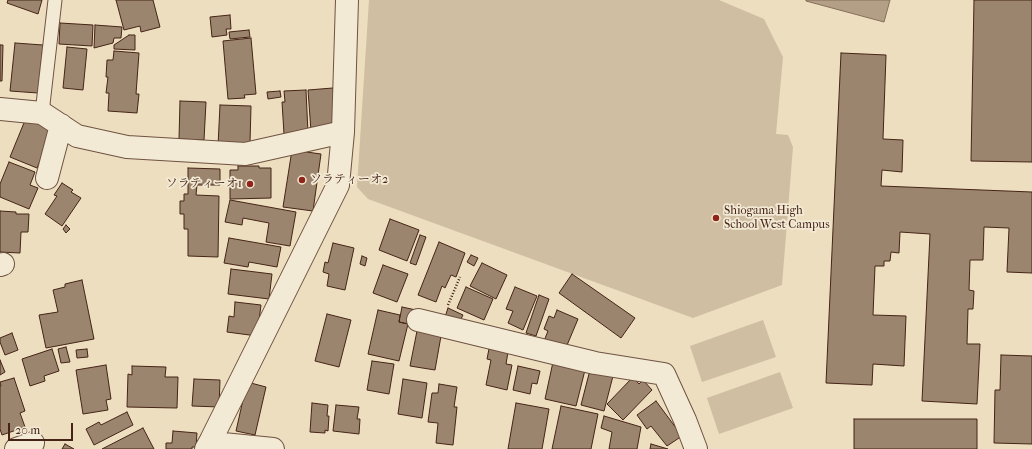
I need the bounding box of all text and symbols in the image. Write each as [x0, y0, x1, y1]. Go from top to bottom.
place label: ソラティーオ2 [310, 173, 388, 187]
marker: ソラティーオ2 [297, 175, 307, 185]
place label: ソラティーオ1 [166, 177, 242, 191]
marker: ソラティーオ1 [245, 179, 255, 189]
place label: Shiogama High School West Campus [724, 204, 830, 232]
marker: Shiogama High School West Campus [711, 213, 721, 223]
scale bar [10, 415, 75, 441]
text: 20 m [15, 423, 40, 437]

